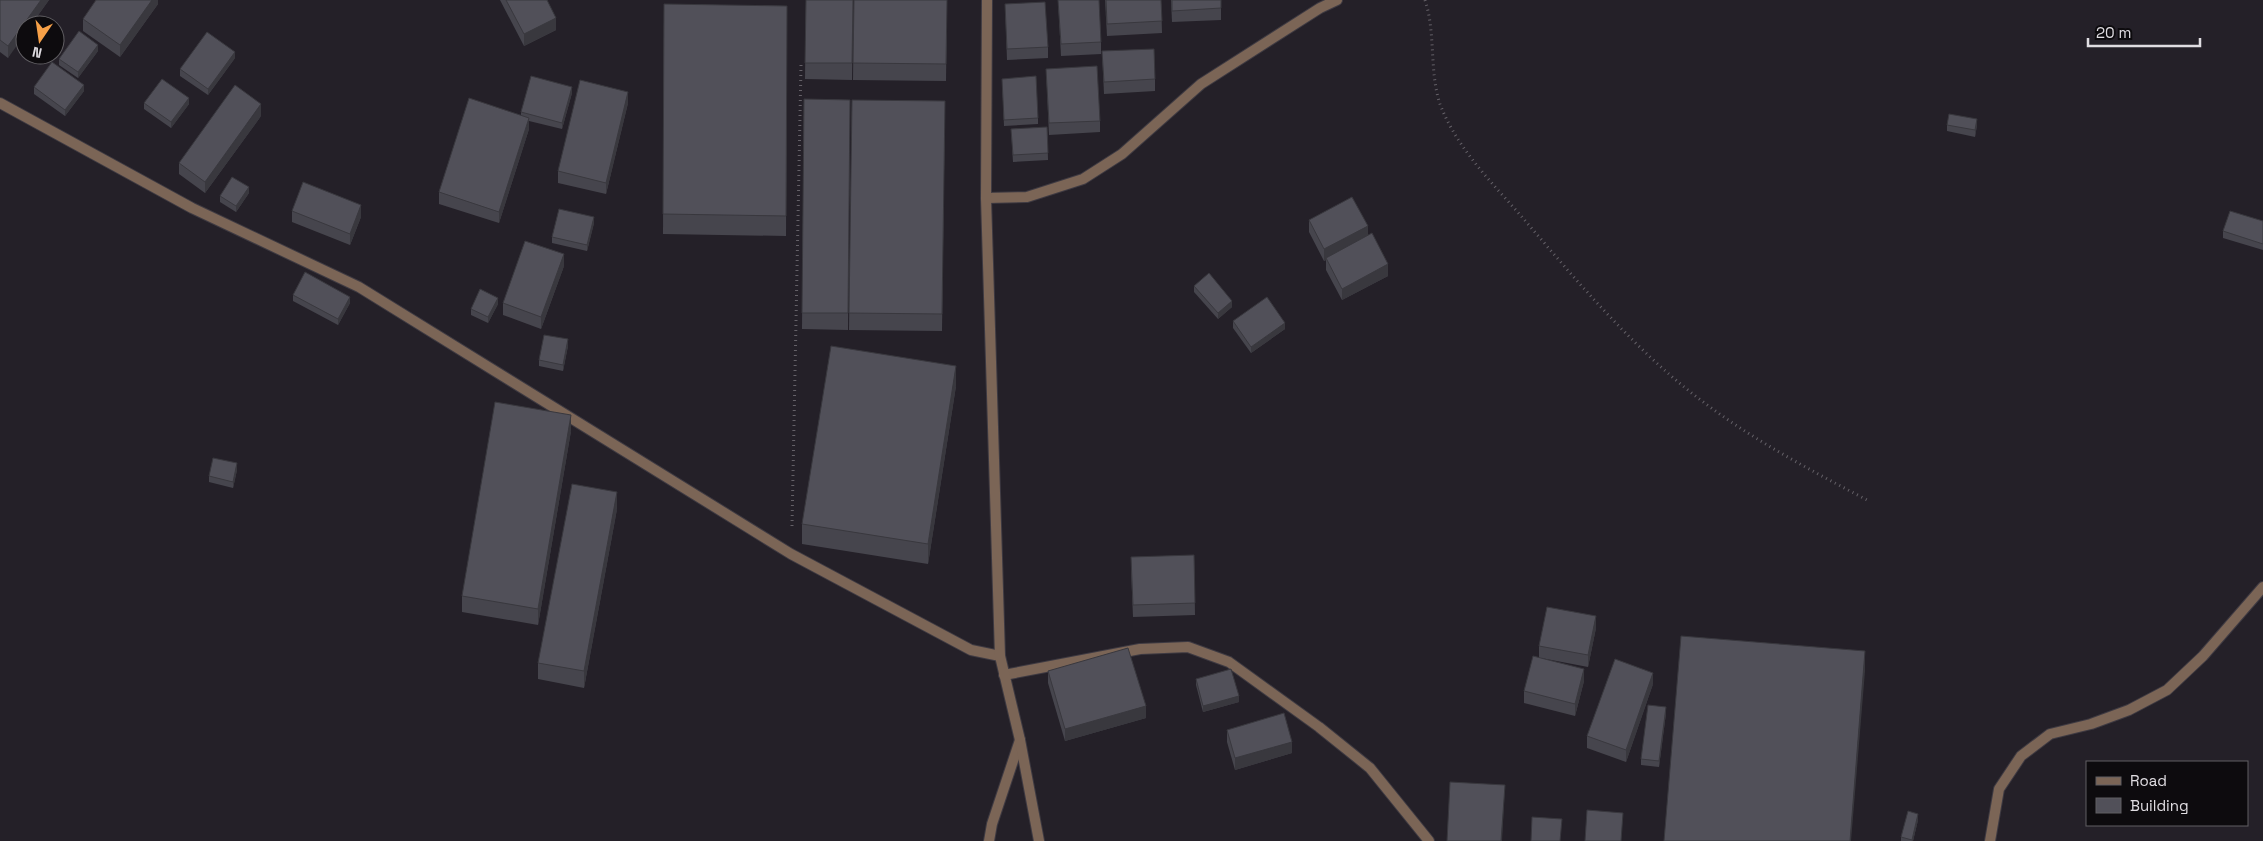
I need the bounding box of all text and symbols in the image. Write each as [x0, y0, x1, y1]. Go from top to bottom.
north arrow [15, 15, 65, 65]
scale bar [2088, 15, 2200, 47]
text: 20 m [2096, 23, 2131, 42]
text: N [30, 43, 44, 62]
legend [2086, 761, 2248, 826]
text: Road [2130, 771, 2167, 790]
text: Building [2130, 796, 2189, 815]

